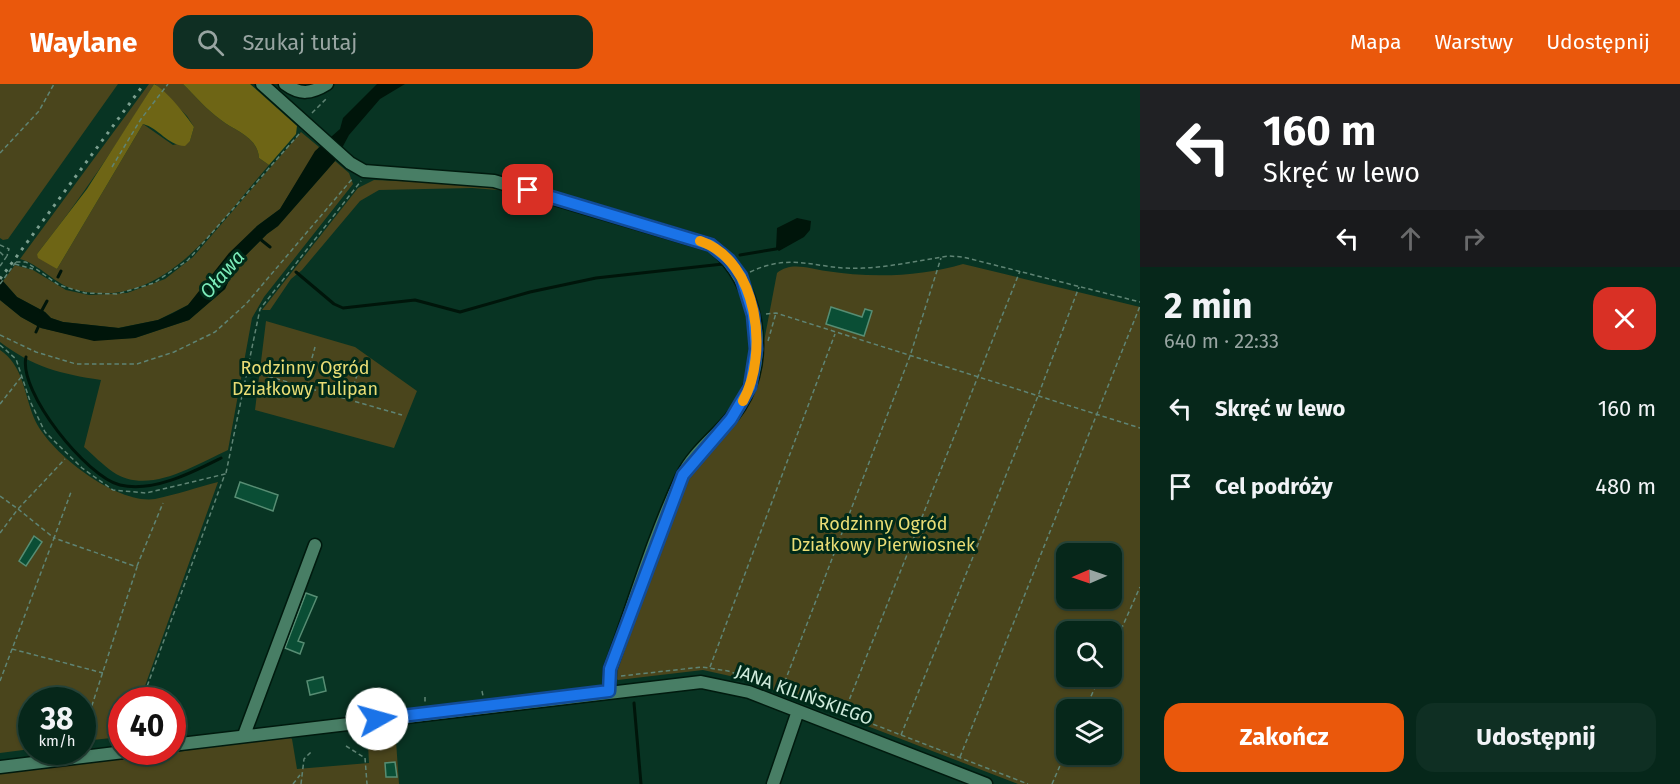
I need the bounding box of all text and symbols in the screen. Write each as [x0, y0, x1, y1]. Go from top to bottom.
search box [173, 15, 593, 69]
text: Waylane [30, 26, 137, 59]
icon: search [194, 26, 227, 59]
text: Szukaj tutaj [242, 29, 358, 56]
text: Mapa [1350, 29, 1401, 55]
text: Warstwy [1434, 29, 1513, 55]
text: Udostępnij [1546, 29, 1650, 55]
text: 160 m [1263, 106, 1376, 156]
icon: left [1164, 108, 1242, 186]
text: Skręć w lewo [1263, 157, 1420, 189]
pin [502, 164, 553, 215]
icon: arrive [511, 173, 544, 206]
icon: left [1331, 222, 1364, 255]
icon: ahead [1394, 222, 1427, 255]
icon: right [1457, 222, 1490, 255]
water label: Oława [194, 245, 250, 303]
text: 2 min [1164, 284, 1253, 328]
button: close [1593, 287, 1656, 350]
text: 640 m · 22:33 [1164, 329, 1279, 353]
park label: Rodzinny Ogród Działkowy Tulipan [232, 357, 378, 400]
icon: left [1164, 392, 1197, 425]
text: Skręć w lewo [1215, 395, 1345, 422]
text: 160 m [1598, 395, 1656, 422]
icon: arrive [1164, 470, 1197, 503]
text: Cel podróży [1215, 473, 1333, 500]
text: 480 m [1595, 473, 1656, 500]
park label: Rodzinny Ogród Działkowy Pierwiosnek [791, 513, 976, 556]
north arrow [1056, 543, 1122, 609]
map controls [1056, 543, 1122, 765]
button: search [1056, 621, 1122, 687]
street label: JANA KILIŃSKIEGO [732, 659, 876, 730]
speed limit sign: 40 [108, 687, 186, 765]
position arrow [345, 687, 409, 751]
button: layers [1056, 699, 1122, 765]
text: 38 [40, 701, 74, 737]
button: Zakończ [1164, 703, 1404, 772]
button: Udostępnij [1416, 703, 1656, 772]
text: km/h [38, 732, 76, 750]

